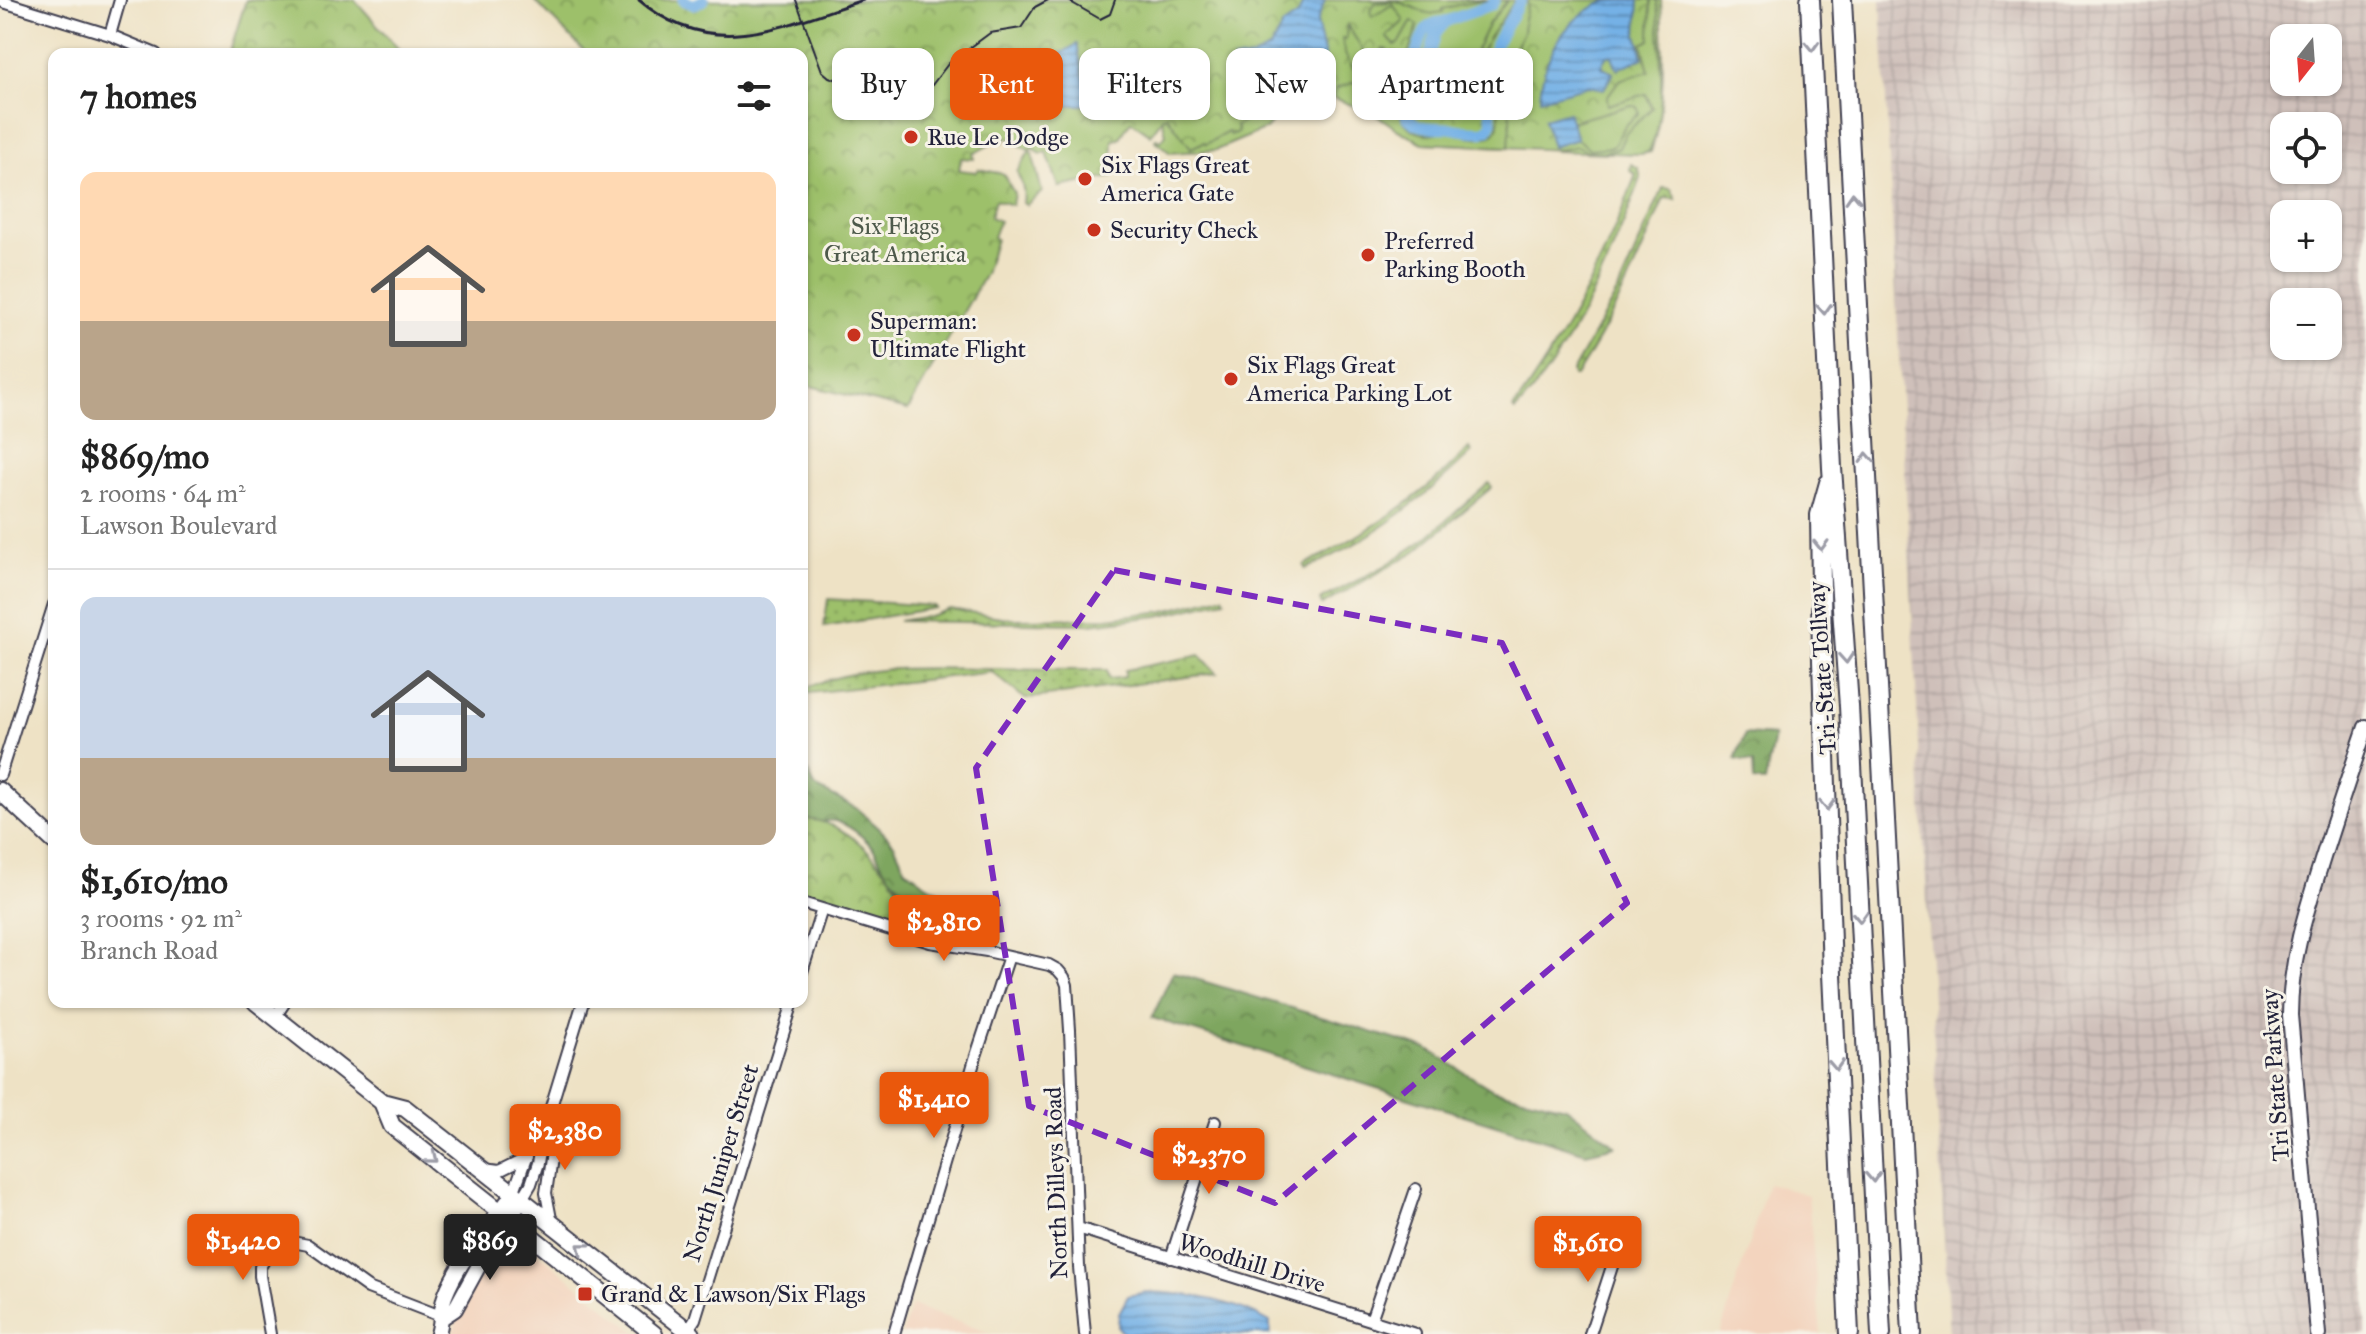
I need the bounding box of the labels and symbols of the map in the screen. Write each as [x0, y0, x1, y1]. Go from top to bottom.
north arrow [2270, 24, 2342, 96]
one-way arrow [1803, 40, 1820, 53]
place label: Rue Le Dodge [927, 122, 1069, 152]
marker: Rue Le Dodge [902, 128, 920, 146]
place label: Six Flags Great America Gate [1100, 150, 1250, 208]
marker: Six Flags Great America Gate [1076, 170, 1094, 188]
one-way arrow [1845, 191, 1862, 204]
park label: Six Flags Great America [824, 211, 967, 269]
place label: Security Check [1110, 215, 1259, 245]
marker: Security Check [1085, 221, 1103, 239]
place label: Preferred Parking Booth [1384, 226, 1526, 284]
marker: Preferred Parking Booth [1359, 246, 1377, 264]
one-way arrow [1815, 303, 1832, 316]
place label: Superman: Ultimate Flight [870, 306, 1027, 364]
marker: Superman: Ultimate Flight [845, 326, 863, 344]
place label: Six Flags Great America Parking Lot [1246, 350, 1453, 408]
marker: Six Flags Great America Parking Lot [1222, 370, 1240, 388]
one-way arrow [1858, 451, 1875, 464]
one-way arrow [1812, 539, 1829, 552]
street label: Tri-State Tollway [1801, 580, 1843, 756]
one-way arrow [1837, 652, 1854, 665]
one-way arrow [1818, 799, 1835, 812]
pin: $2,810 [879, 895, 1009, 963]
one-way arrow [1851, 911, 1868, 924]
street label: Tri State Parkway [2254, 987, 2296, 1162]
one-way arrow [1827, 1059, 1844, 1072]
street label: North Juniper Street [677, 1060, 766, 1266]
pin: $1,410 [869, 1072, 999, 1140]
street label: North Dilleys Road [1038, 1086, 1074, 1280]
pin: $2,380 [500, 1104, 630, 1172]
pin: $2,370 [1144, 1128, 1274, 1196]
one-way arrow [423, 1149, 438, 1163]
one-way arrow [1864, 1171, 1881, 1184]
pin: $1,420 [178, 1214, 308, 1282]
pin: $869 [443, 1214, 537, 1282]
pin: $1,610 [1523, 1216, 1653, 1284]
street label: Woodhill Drive [1175, 1226, 1329, 1300]
one-way arrow [576, 1244, 591, 1258]
place label: Grand & Lawson/Six Flags [601, 1279, 866, 1309]
marker: Grand & Lawson/Six Flags [576, 1285, 594, 1303]

